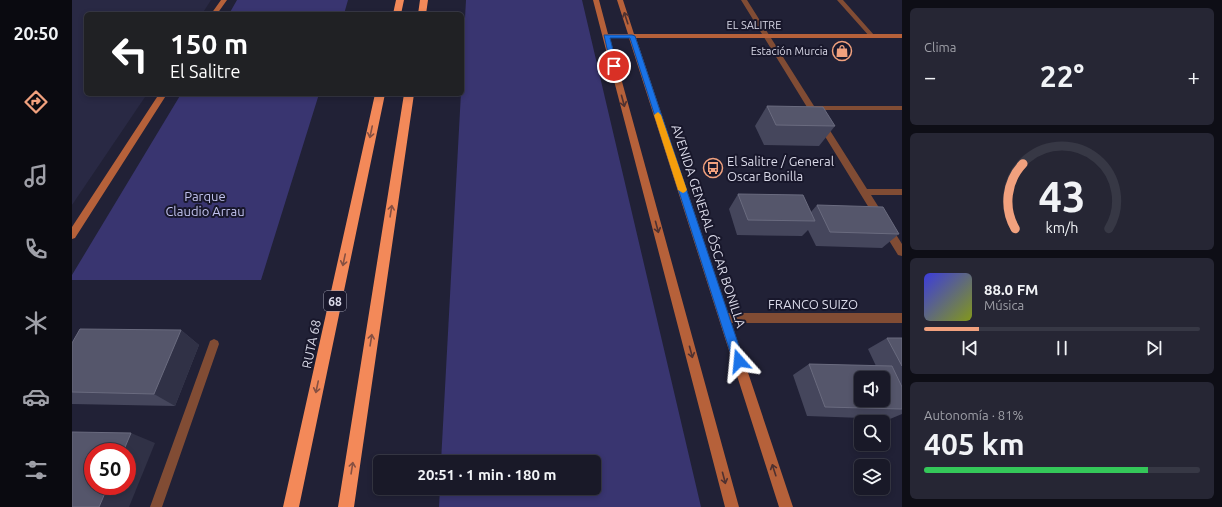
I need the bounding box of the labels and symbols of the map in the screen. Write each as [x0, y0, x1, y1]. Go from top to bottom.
one-way arrow [622, 12, 629, 25]
street label: EL SALITRE [727, 19, 781, 31]
shop icon: Estación Murcia [831, 40, 853, 62]
place label: Estación Murcia [751, 45, 828, 57]
pin [597, 49, 631, 83]
one-way arrow [620, 94, 628, 107]
street label: AVENIDA GENERAL ÓSCAR BONILLA [669, 122, 749, 330]
one-way arrow [367, 126, 375, 139]
place label: El Salitre / General Oscar Bonilla [727, 154, 835, 183]
bus stop icon: El Salitre / General Oscar Bonilla [702, 157, 724, 179]
park label: Parque Claudio Arrau [165, 189, 245, 218]
one-way arrow [387, 205, 395, 218]
one-way arrow [654, 220, 661, 233]
one-way arrow [340, 253, 348, 266]
road number: 68 [324, 291, 346, 311]
street label: FRANCO SUIZO [768, 297, 858, 311]
street label: RUTA 68 [299, 318, 323, 370]
one-way arrow [367, 334, 375, 347]
position arrow [718, 340, 760, 382]
one-way arrow [687, 346, 695, 359]
one-way arrow [313, 380, 321, 393]
speed limit sign: 50 [84, 443, 136, 495]
one-way arrow [348, 462, 356, 475]
one-way arrow [770, 464, 777, 477]
one-way arrow [721, 471, 729, 484]

